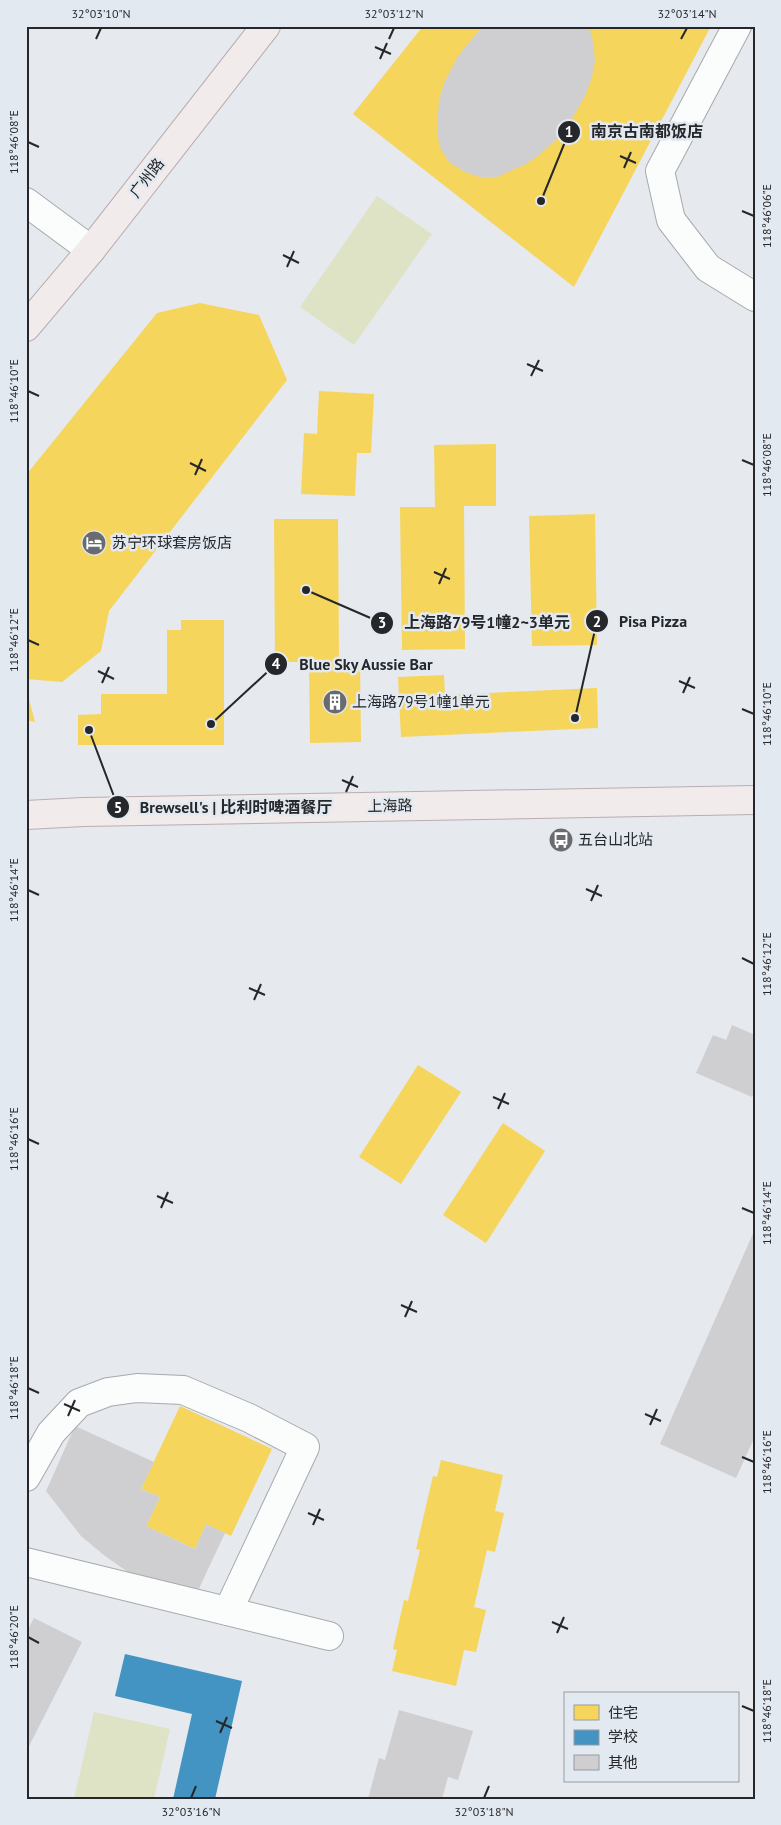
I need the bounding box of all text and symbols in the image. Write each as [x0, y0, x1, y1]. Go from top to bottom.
text: 32°03'10"N [71, 6, 131, 21]
text: 32°03'12"N [364, 6, 424, 21]
text: 32°03'14"N [657, 6, 717, 21]
text: 118°46'08"E [6, 110, 21, 174]
callout: 南京古南都饭店 [556, 116, 713, 147]
text: 南京古南都饭店 [591, 121, 703, 141]
text: 1 [565, 122, 573, 141]
street label: 广州路 [125, 154, 168, 201]
text: 118°46'06"E [759, 184, 774, 248]
text: 118°46'10"E [6, 359, 21, 423]
text: 118°46'08"E [759, 433, 774, 497]
hotel icon: 苏宁环球套房饭店 [81, 530, 107, 556]
place label: 苏宁环球套房饭店 [112, 533, 232, 552]
callout: Pisa Pizza [584, 606, 697, 637]
callout: 上海路79号1幢2~3单元 [369, 607, 580, 638]
text: 118°46'12"E [6, 608, 21, 672]
text: Pisa Pizza [619, 611, 687, 631]
text: 上海路79号1幢2~3单元 [404, 612, 570, 632]
text: 2 [593, 612, 601, 631]
text: 3 [378, 613, 386, 632]
callout: Blue Sky Aussie Bar [264, 649, 443, 680]
text: 4 [272, 654, 281, 673]
text: Blue Sky Aussie Bar [299, 654, 433, 674]
text: 118°46'10"E [759, 682, 774, 746]
building icon: 上海路79号1幢1单元 [322, 689, 348, 715]
place label: 上海路79号1幢1单元 [352, 692, 490, 711]
callout: Brewsell's | 比利时啤酒餐厅 [105, 792, 342, 823]
street label: 上海路 [367, 796, 413, 815]
text: Brewsell's | 比利时啤酒餐厅 [140, 797, 332, 817]
text: 5 [114, 798, 122, 817]
bus stop icon: 五台山北站 [548, 827, 574, 853]
place label: 五台山北站 [578, 830, 653, 849]
text: 118°46'14"E [6, 858, 21, 922]
text: 118°46'12"E [759, 932, 774, 996]
text: 118°46'16"E [6, 1107, 21, 1171]
text: 118°46'14"E [759, 1181, 774, 1245]
text: 118°46'18"E [6, 1356, 21, 1420]
text: 118°46'16"E [759, 1430, 774, 1494]
text: 118°46'20"E [6, 1605, 21, 1669]
text: 118°46'18"E [759, 1679, 774, 1743]
legend [564, 1692, 738, 1782]
text: 住宅 [608, 1703, 638, 1722]
text: 学校 [608, 1727, 638, 1746]
text: 其他 [608, 1753, 638, 1772]
text: 32°03'16"N [161, 1804, 221, 1819]
text: 32°03'18"N [454, 1804, 514, 1819]

